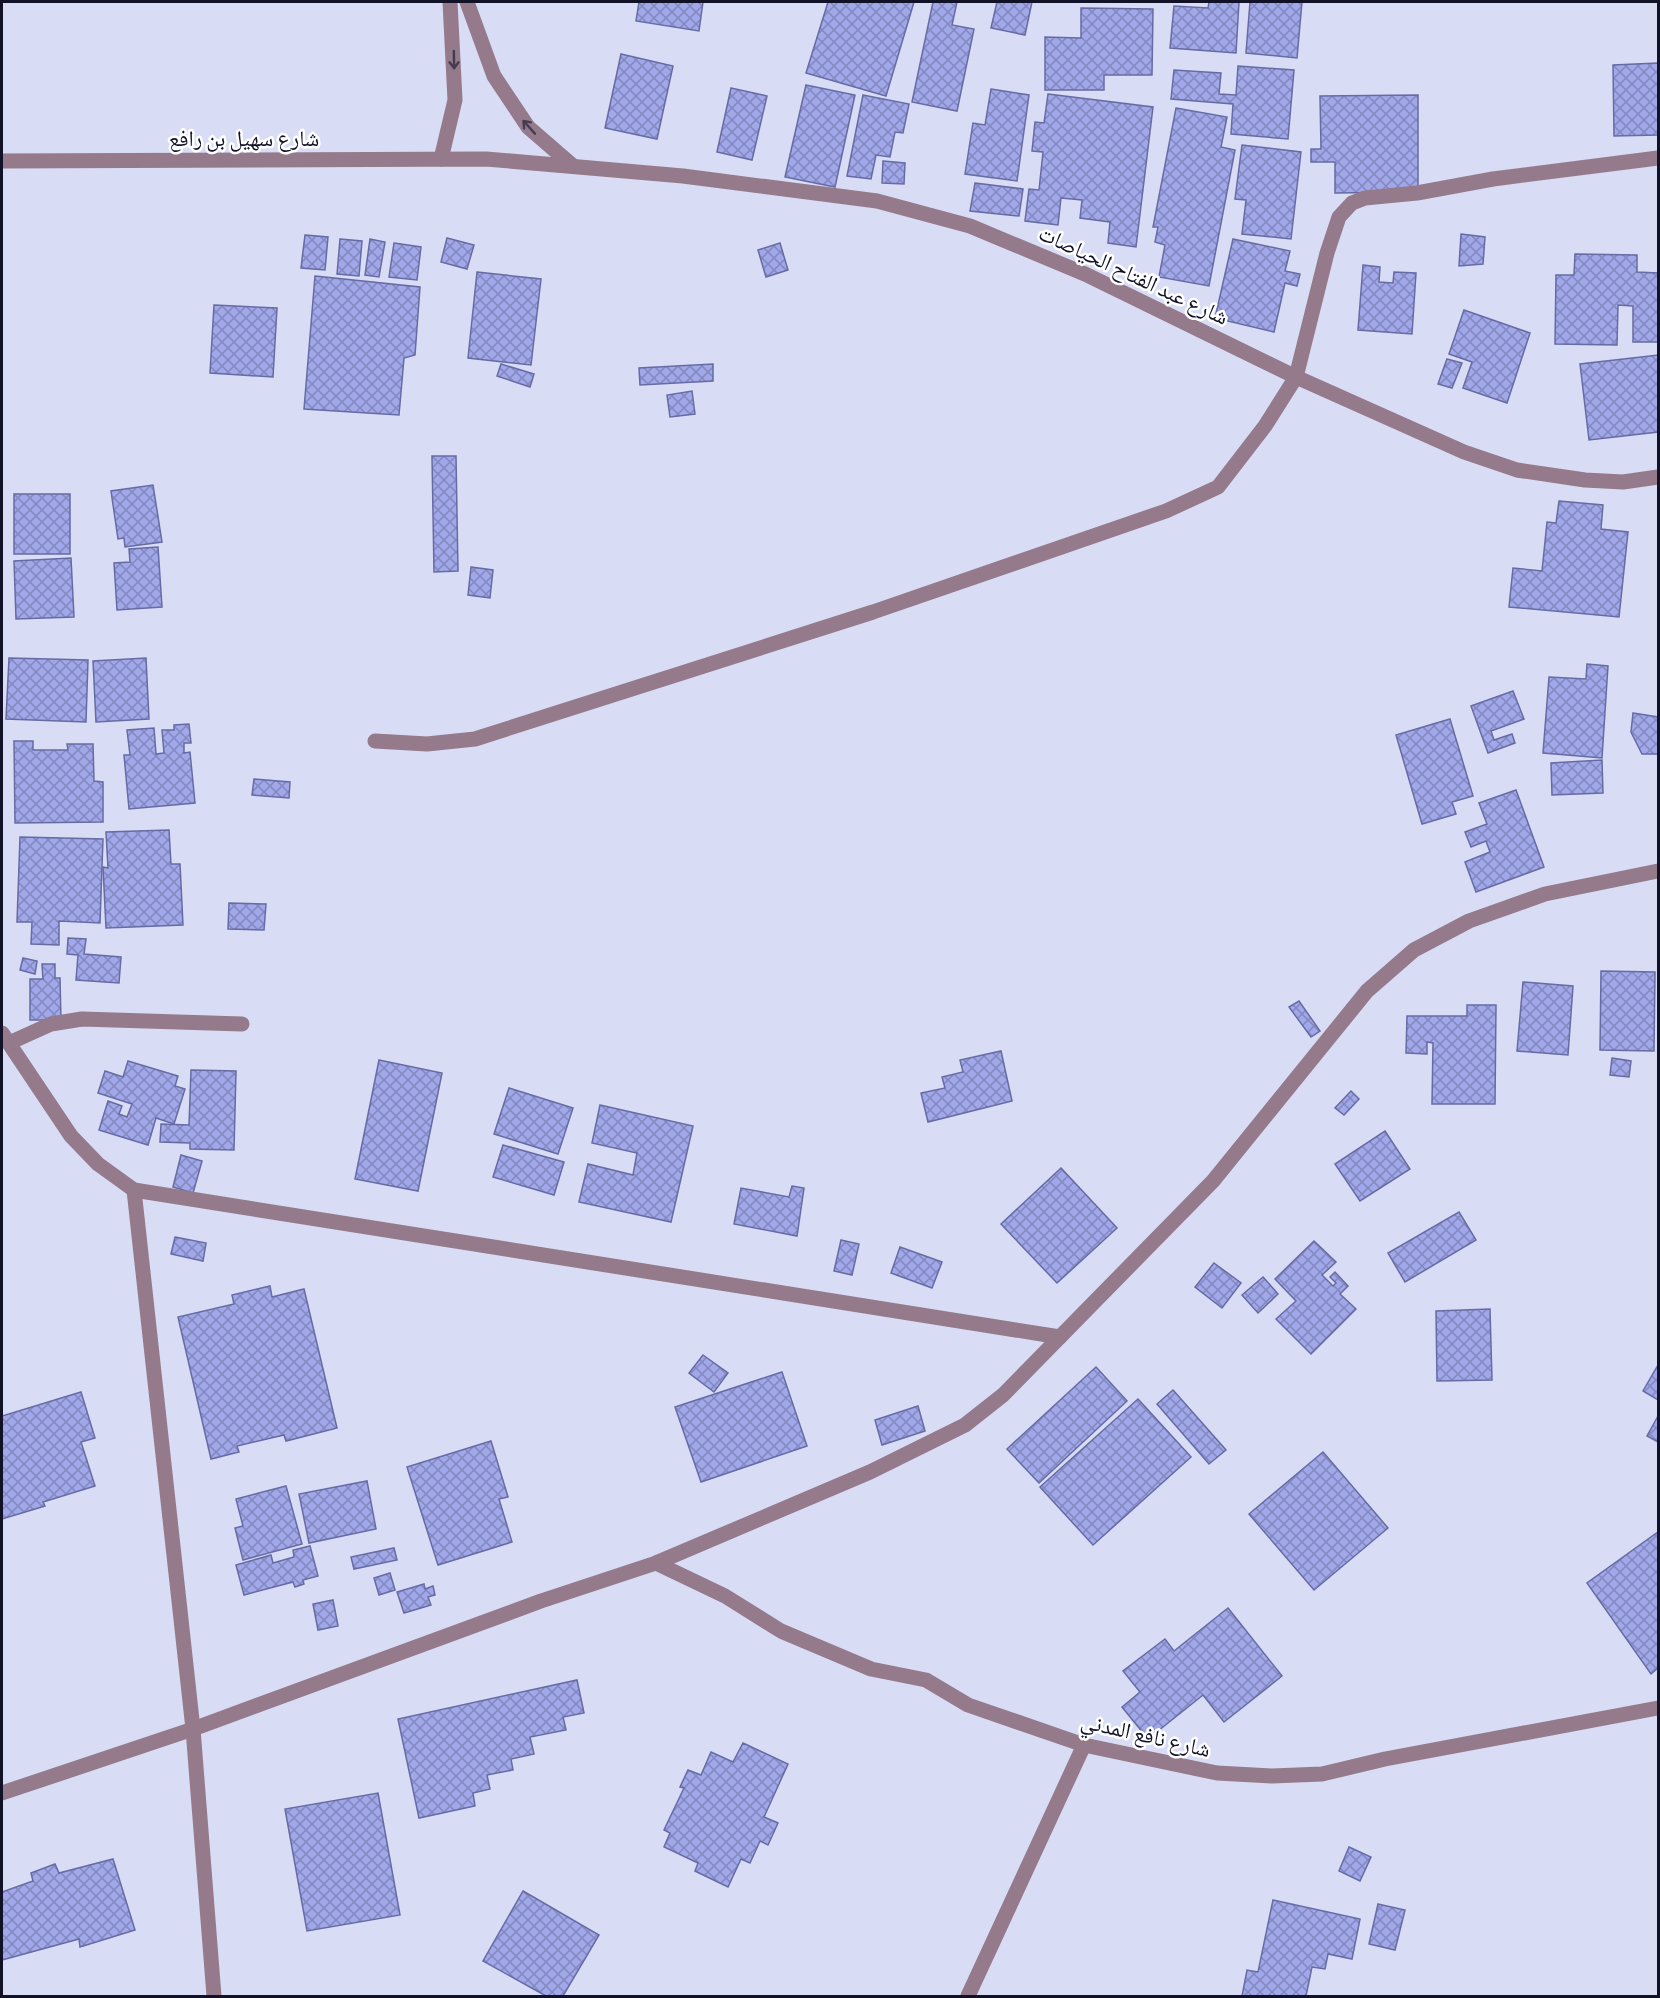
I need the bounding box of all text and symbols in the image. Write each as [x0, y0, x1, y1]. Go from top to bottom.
one-way arrow [449, 49, 460, 69]
one-way arrow [523, 119, 536, 135]
street label: شارع سهيل بن رافع [169, 124, 319, 152]
street label: شارع عبد الفتاح الحياصات [1034, 218, 1233, 331]
street label: شارع نافع المدني [1078, 1706, 1213, 1766]

